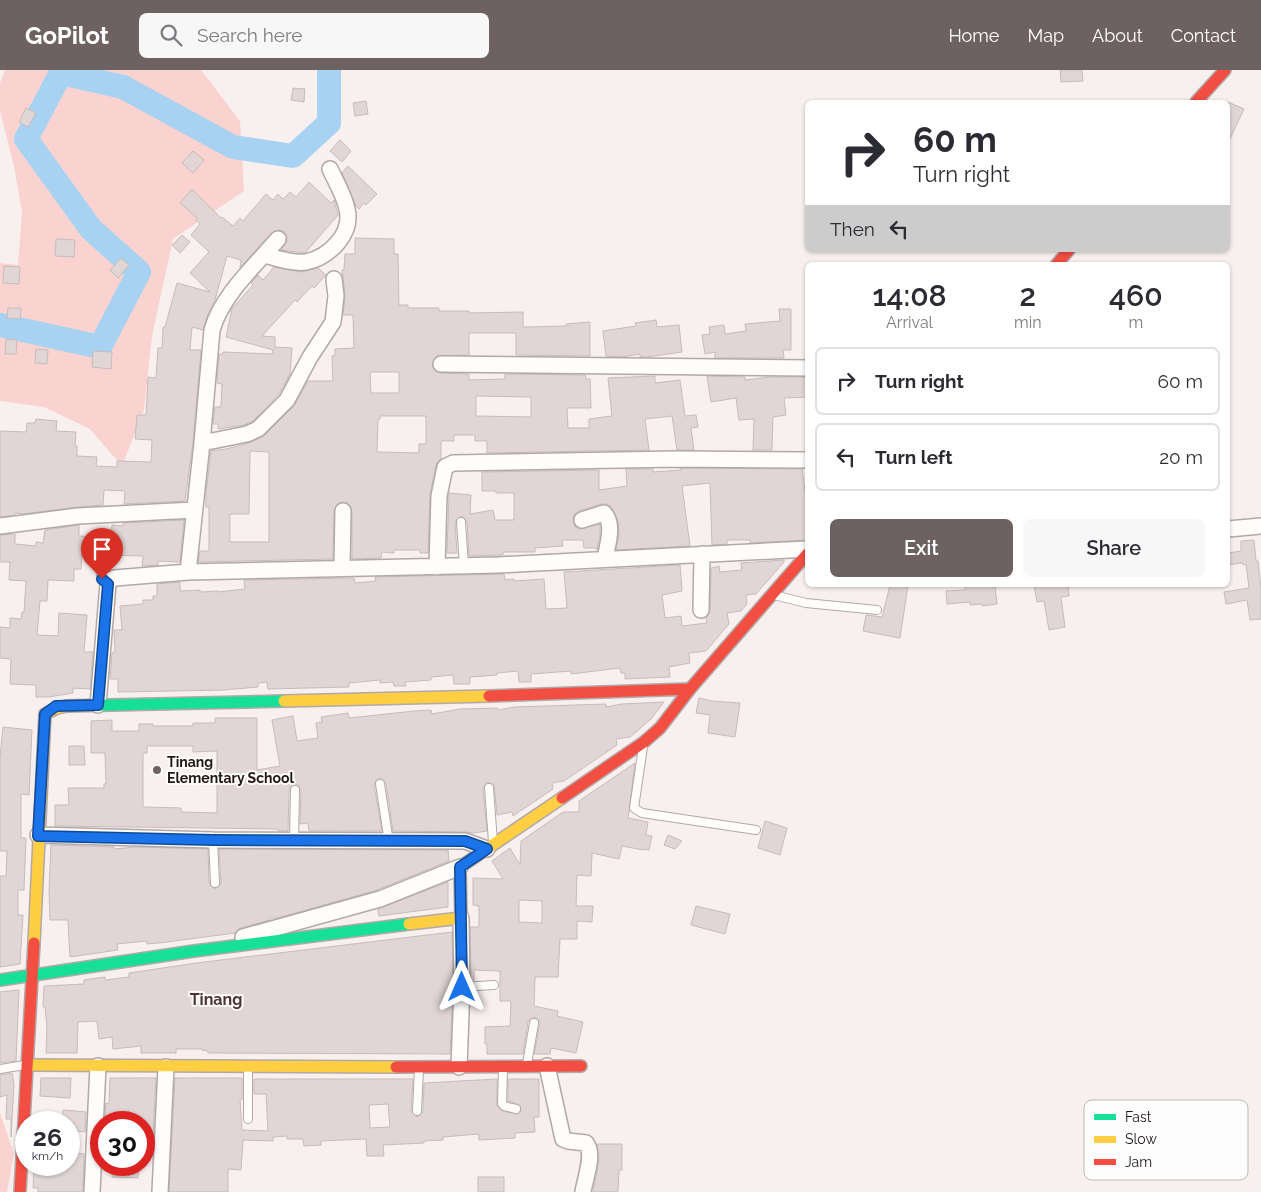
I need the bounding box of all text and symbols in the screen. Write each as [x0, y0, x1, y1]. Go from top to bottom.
search box [139, 13, 489, 58]
text: GoPilot [25, 21, 109, 50]
icon: search [157, 21, 185, 49]
text: Search here [197, 24, 303, 46]
text: Home [948, 25, 999, 46]
text: Map [1027, 25, 1064, 46]
text: About [1092, 25, 1143, 46]
text: Contact [1171, 25, 1236, 46]
text: 60 m [913, 119, 997, 160]
icon: right [830, 120, 895, 185]
text: Turn right [913, 161, 1010, 187]
icon: left [885, 215, 913, 243]
text: Then [830, 218, 875, 240]
text: 14:08 [872, 278, 947, 313]
text: 2 [1020, 278, 1036, 313]
text: 460 [1109, 278, 1163, 313]
text: Arrival [886, 313, 933, 332]
text: min [1014, 313, 1042, 332]
text: m [1128, 313, 1143, 332]
icon: right [832, 367, 860, 395]
text: Turn right [875, 370, 964, 392]
text: 60 m [1158, 370, 1203, 392]
icon: left [832, 443, 860, 471]
text: Turn left [875, 446, 952, 468]
text: 20 m [1159, 446, 1203, 468]
button: Exit [830, 519, 1013, 577]
button: Share [1023, 519, 1205, 577]
pin [81, 528, 123, 579]
icon: arrive [88, 535, 116, 563]
place label: Tinang Elementary School [167, 754, 295, 786]
marker: Tinang Elementary School [151, 764, 163, 776]
position arrow [435, 960, 487, 1012]
district label: Tinang [190, 990, 242, 1009]
legend [1084, 1100, 1248, 1180]
text: Fast [1125, 1109, 1152, 1125]
speed limit sign: 30 [90, 1111, 155, 1176]
text: 26 [33, 1122, 62, 1152]
text: Slow [1125, 1131, 1157, 1147]
text: km/h [32, 1149, 63, 1163]
text: Jam [1125, 1154, 1152, 1170]

